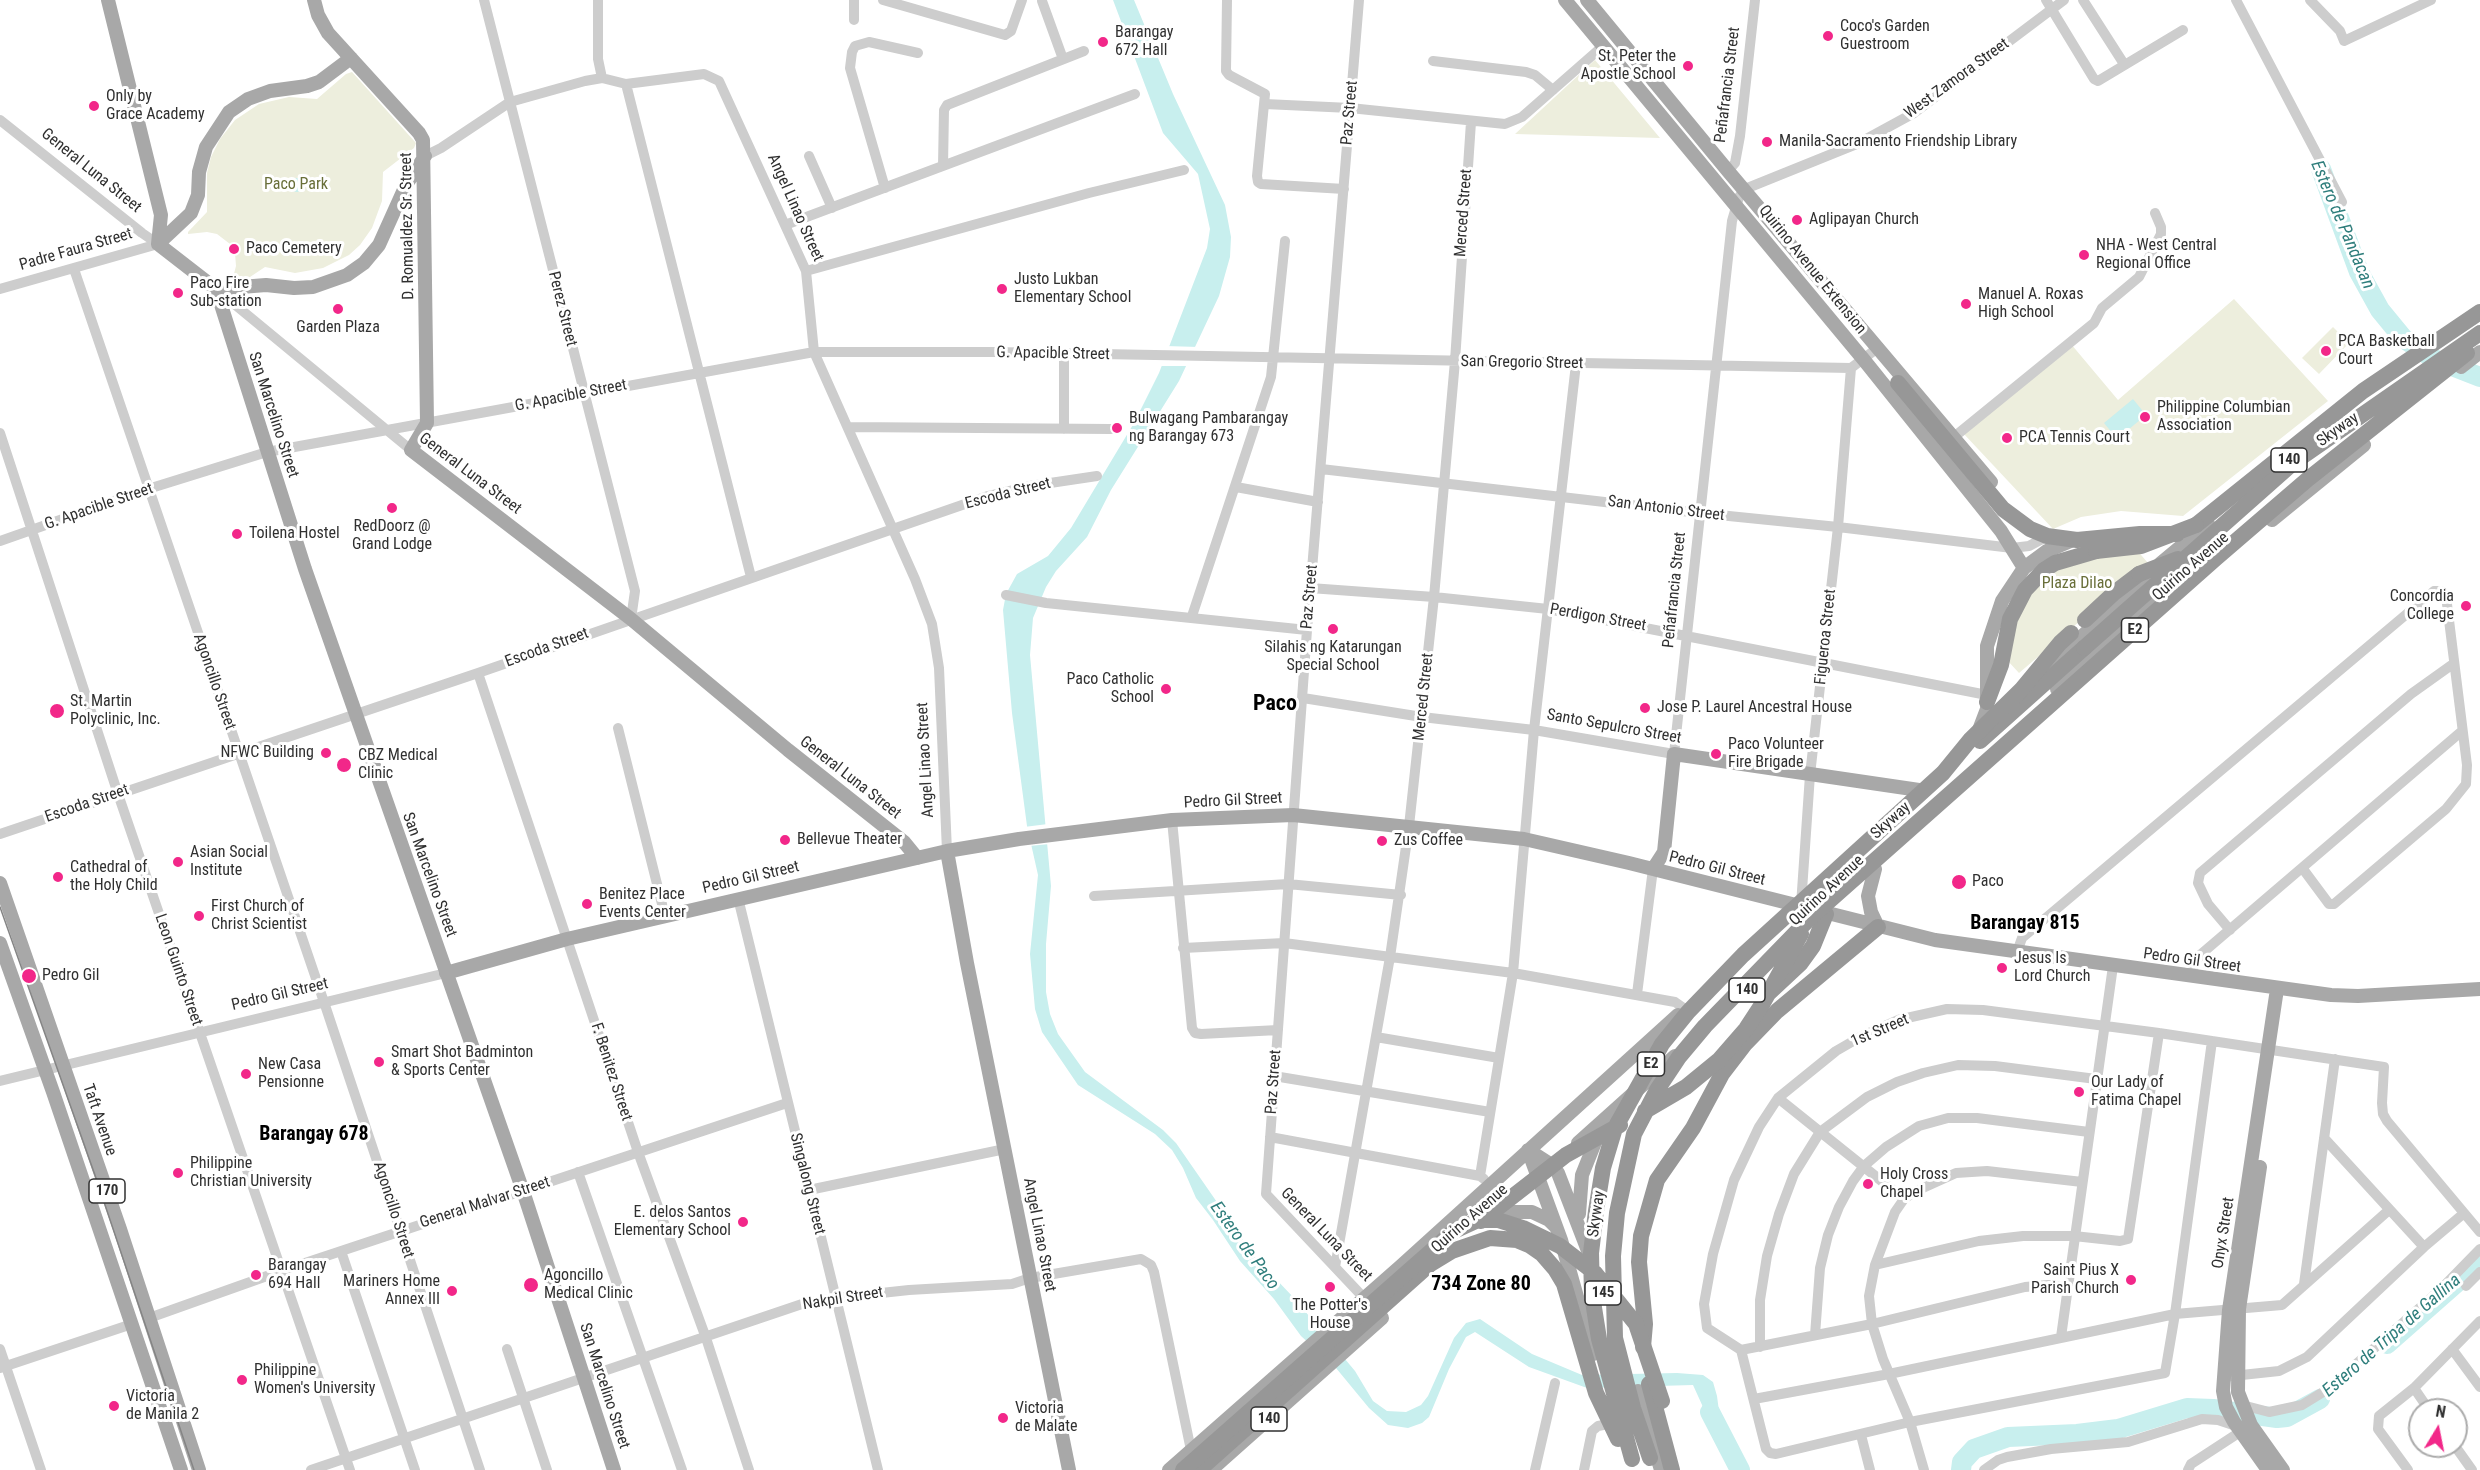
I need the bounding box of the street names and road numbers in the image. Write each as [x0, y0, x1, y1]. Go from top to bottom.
street label: Peñafrancia Street [1711, 26, 1745, 144]
street label: West Zamora Street [1901, 35, 2013, 123]
street label: Paz Street [1338, 80, 1362, 146]
street label: General Luna Street [37, 125, 145, 217]
street label: Angel Linao Street [763, 151, 827, 265]
street label: D. Romualdez Sr. Street [397, 152, 419, 300]
street label: Merced Street [1451, 168, 1477, 258]
street label: Quirino Avenue Extension [1754, 202, 1870, 338]
street label: Padre Faura Street [17, 225, 135, 275]
street label: Perez Street [543, 269, 581, 349]
street label: G. Apacible Street [996, 343, 1110, 365]
street label: San Marcelino Street [244, 350, 302, 480]
street label: San Gregorio Street [1460, 352, 1584, 374]
street label: G. Apacible Street [514, 376, 628, 416]
street label: Skyway [2313, 409, 2363, 451]
street label: General Luna Street [415, 429, 525, 519]
road number: 140 [2271, 448, 2307, 472]
street label: Escoda Street [963, 474, 1053, 514]
street label: G. Apacible Street [42, 479, 156, 535]
street label: San Antonio Street [1606, 492, 1726, 526]
street label: Quirino Avenue [2149, 529, 2233, 605]
street label: Peñafrancia Street [1659, 531, 1691, 649]
street label: Paz Street [1298, 564, 1322, 630]
street label: Figueroa Street [1811, 588, 1841, 686]
street label: Perdigon Street [1548, 600, 1648, 636]
road number: E2 [2122, 618, 2148, 642]
street label: Escoda Street [503, 624, 591, 672]
street label: Agoncillo Street [189, 631, 239, 733]
street label: Merced Street [1410, 652, 1438, 742]
street label: Angel Linao Street [913, 702, 939, 818]
street label: Santo Sepulcro Street [1545, 706, 1683, 748]
street label: General Luna Street [795, 732, 905, 824]
street label: Escoda Street [43, 781, 131, 827]
street label: Pedro Gil Street [1183, 789, 1283, 813]
street label: Skyway [1867, 798, 1915, 844]
street label: San Marcelino Street [398, 810, 460, 940]
street label: Pedro Gil Street [1667, 848, 1767, 890]
street label: Quirino Avenue [1786, 852, 1868, 930]
street label: Pedro Gil Street [701, 858, 801, 898]
street label: Leon Guinto Street [150, 912, 206, 1028]
street label: Pedro Gil Street [2142, 945, 2242, 977]
street label: Pedro Gil Street [230, 975, 330, 1015]
road number: 140 [1729, 978, 1765, 1002]
street label: 1st Street [1848, 1010, 1912, 1052]
street label: F. Benitez Street [586, 1021, 636, 1123]
street label: Paz Street [1262, 1049, 1286, 1115]
road number: E2 [1638, 1052, 1664, 1076]
street label: Taft Avenue [78, 1082, 120, 1158]
street label: Singalong Street [785, 1131, 829, 1237]
street label: Agoncillo Street [368, 1159, 418, 1261]
street label: General Malvar Street [418, 1173, 552, 1233]
street label: Angel Linao Street [1019, 1176, 1059, 1294]
road number: 170 [89, 1179, 125, 1203]
street label: Quirino Avenue [1428, 1181, 1512, 1257]
street label: General Luna Street [1276, 1184, 1376, 1286]
street label: Skyway [1584, 1190, 1610, 1238]
street label: Onyx Street [2209, 1196, 2239, 1270]
road number: 145 [1585, 1281, 1621, 1305]
street label: Nakpil Street [801, 1283, 885, 1315]
street label: San Marcelino Street [575, 1321, 633, 1451]
road number: 140 [1251, 1407, 1287, 1431]

